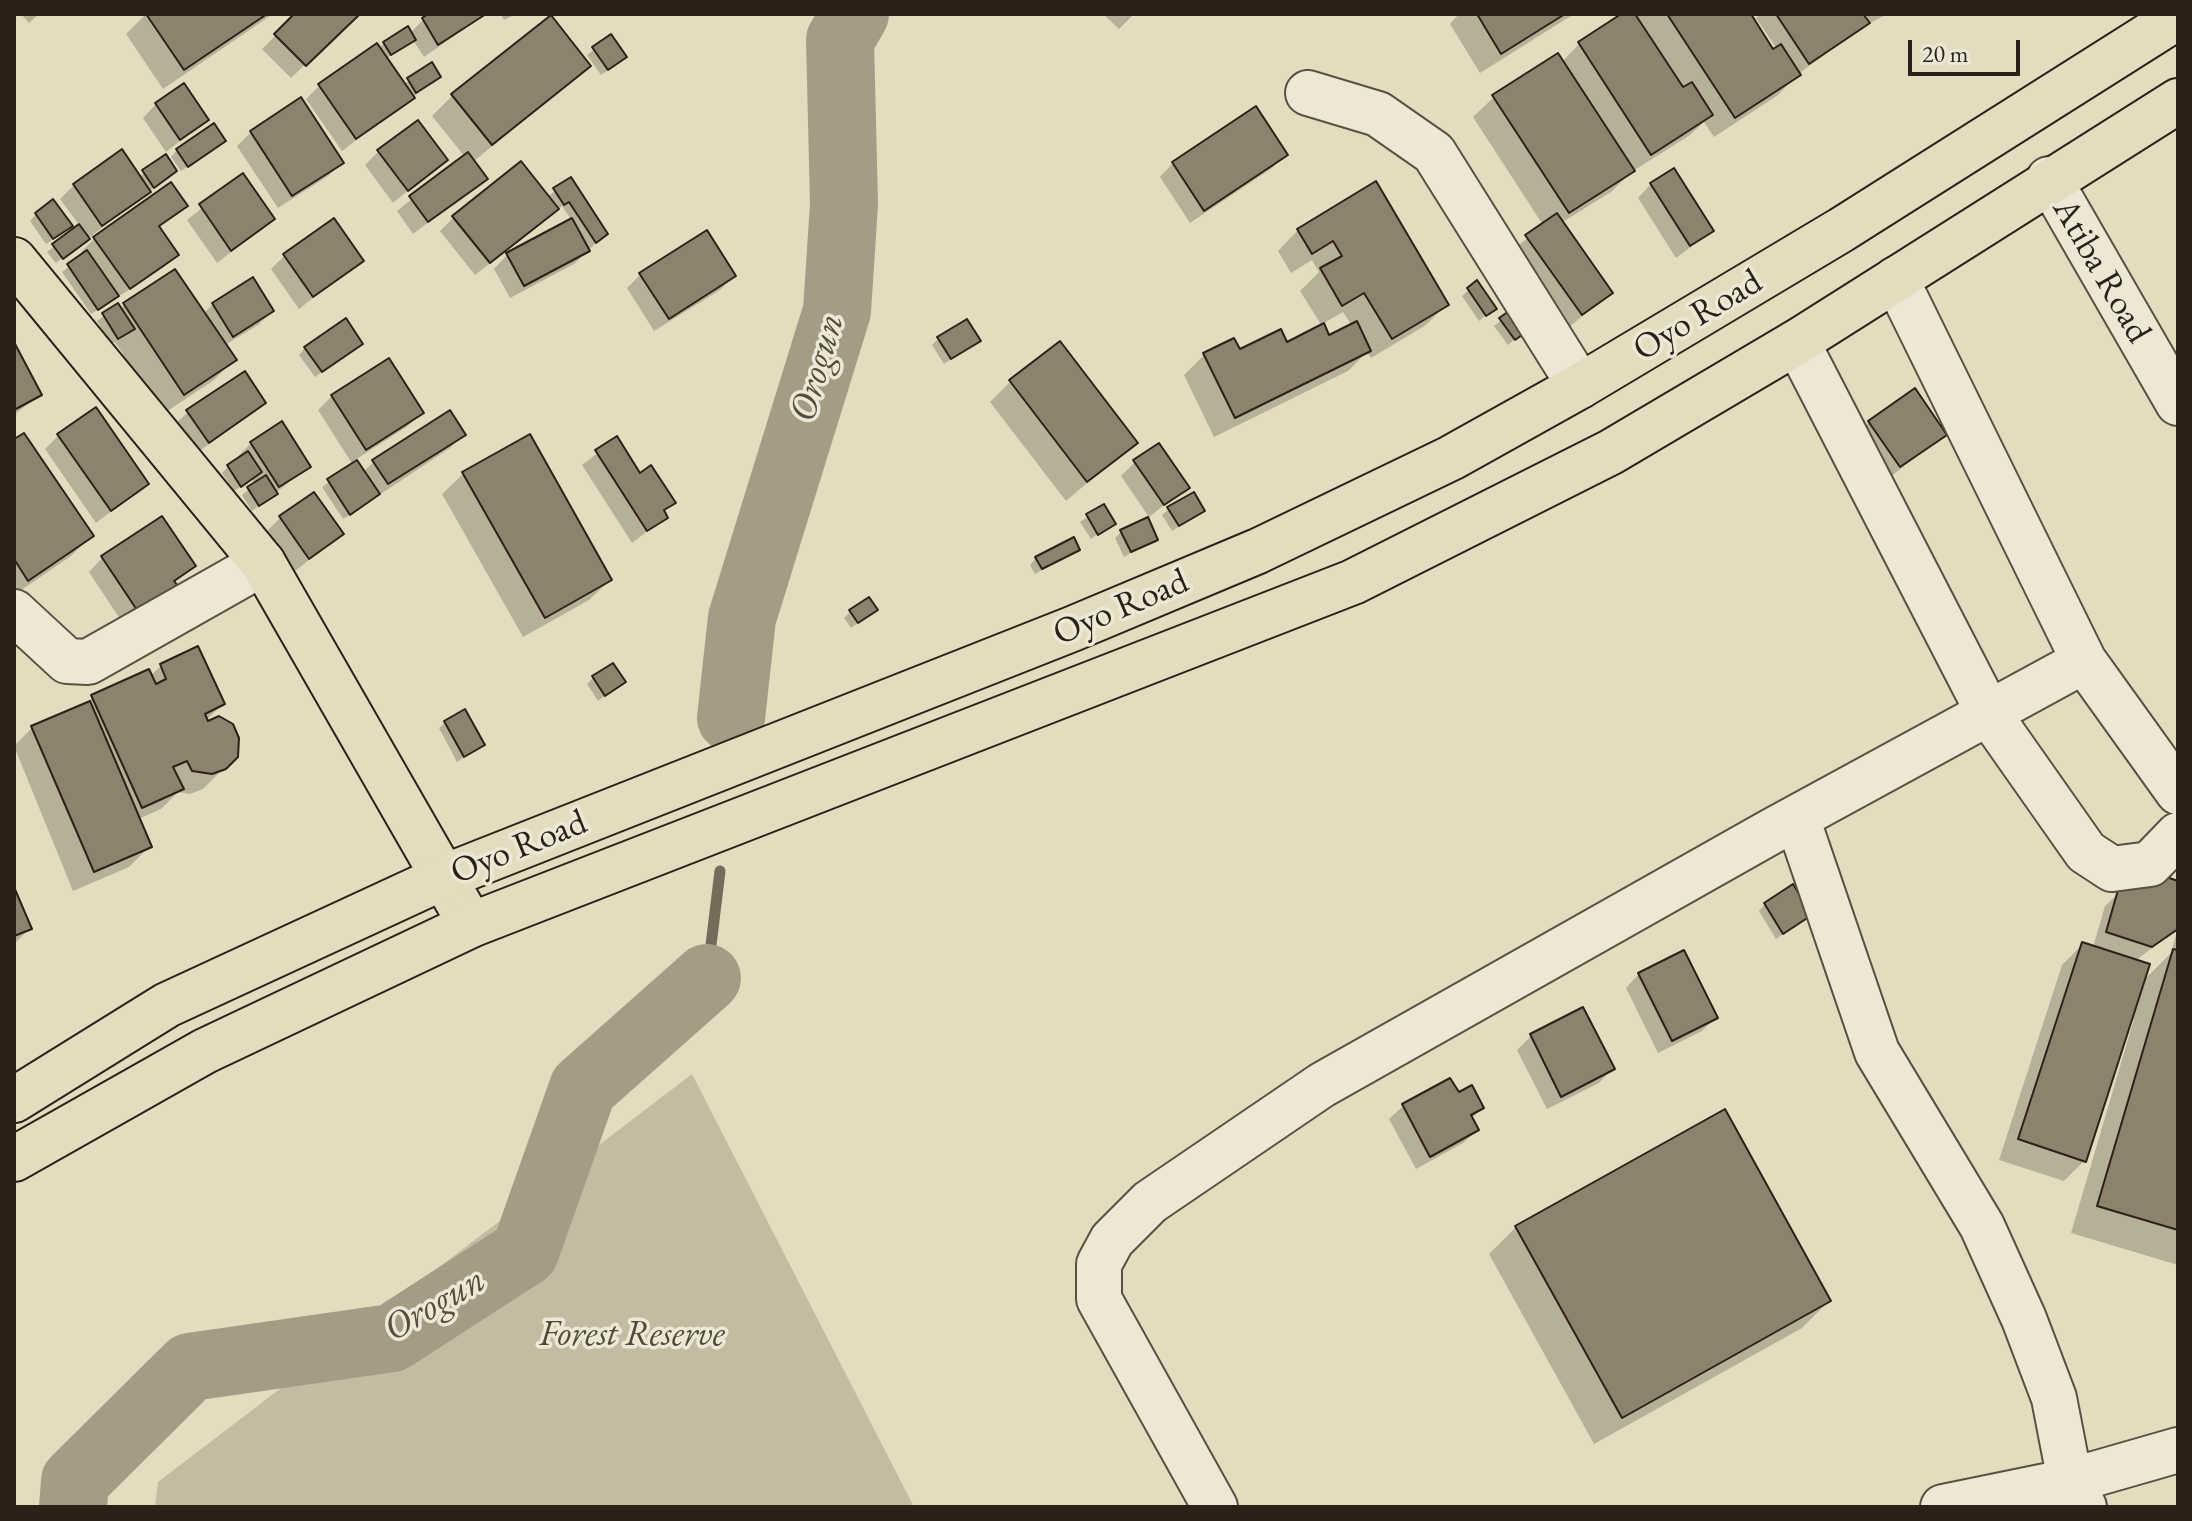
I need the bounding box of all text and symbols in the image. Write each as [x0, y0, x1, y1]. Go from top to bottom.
scale bar [1912, 24, 2024, 74]
text: 20 m [1922, 38, 1969, 69]
street label: Atiba Road [2042, 191, 2160, 351]
street label: Oyo Road [1626, 261, 1770, 371]
water label: Orogun [781, 309, 855, 427]
street label: Oyo Road [1047, 560, 1195, 656]
street label: Oyo Road [445, 801, 593, 895]
water label: Orogun [376, 1258, 494, 1352]
park label: Forest Reserve [539, 1313, 725, 1357]

